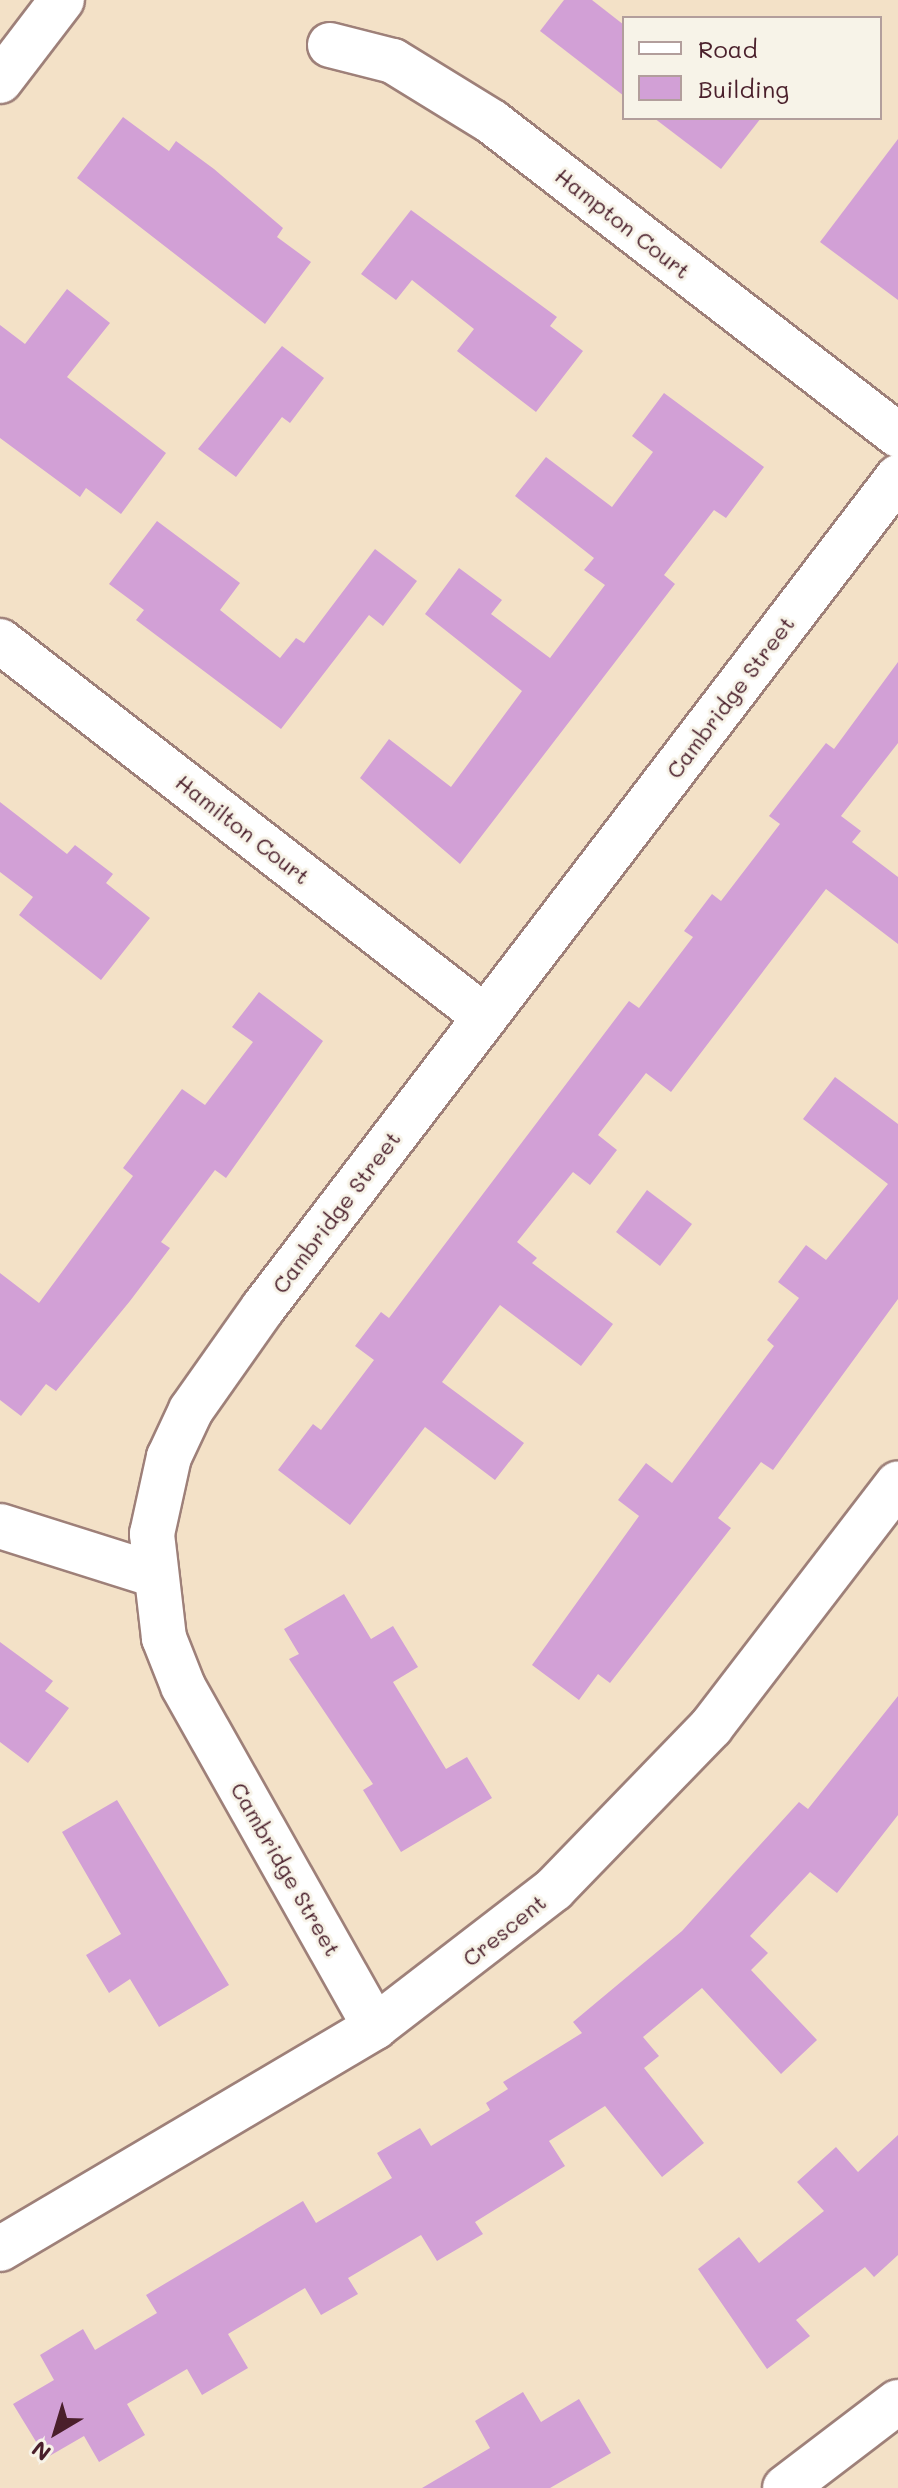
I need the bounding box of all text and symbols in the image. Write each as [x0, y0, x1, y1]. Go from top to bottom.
legend [622, 16, 882, 120]
text: Road [698, 33, 758, 64]
text: Building [698, 73, 789, 104]
street label: Hampton Court [550, 162, 696, 284]
street label: Cambridge Street [660, 611, 800, 783]
street label: Hamilton Court [171, 769, 315, 889]
street label: Cambridge Street [266, 1126, 406, 1298]
street label: Cambridge Street [226, 1777, 346, 1961]
street label: Crescent [457, 1888, 551, 1972]
north arrow [16, 2392, 96, 2472]
text: N [25, 2435, 56, 2468]

